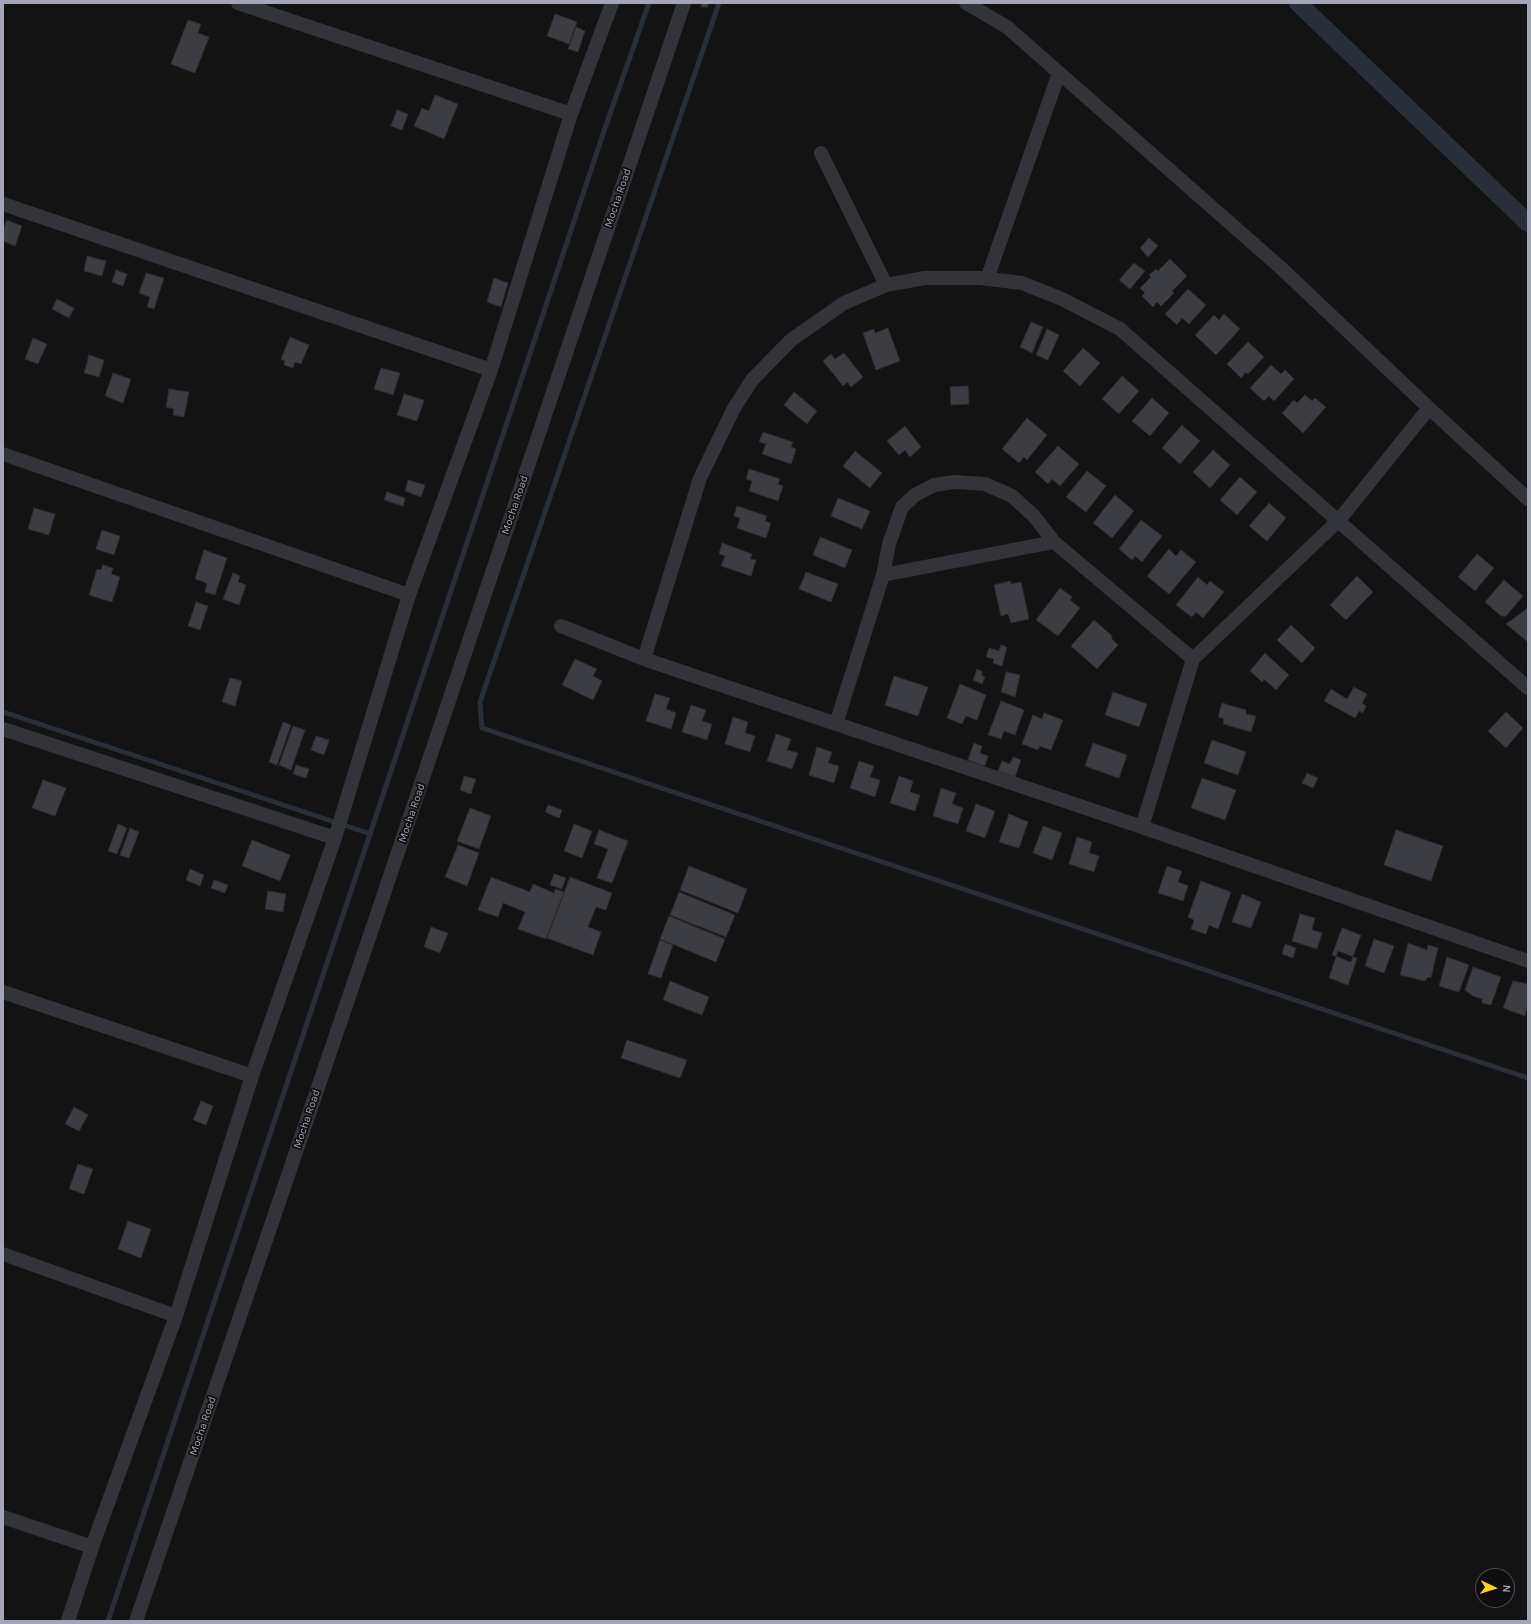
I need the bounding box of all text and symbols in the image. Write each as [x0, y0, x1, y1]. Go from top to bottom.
street label: Mocha Road [602, 167, 634, 229]
street label: Mocha Road [499, 474, 531, 536]
street label: Mocha Road [396, 782, 428, 844]
street label: Mocha Road [291, 1088, 323, 1150]
street label: Mocha Road [187, 1395, 219, 1457]
north arrow [1475, 1568, 1515, 1608]
text: N [1500, 1584, 1513, 1593]

